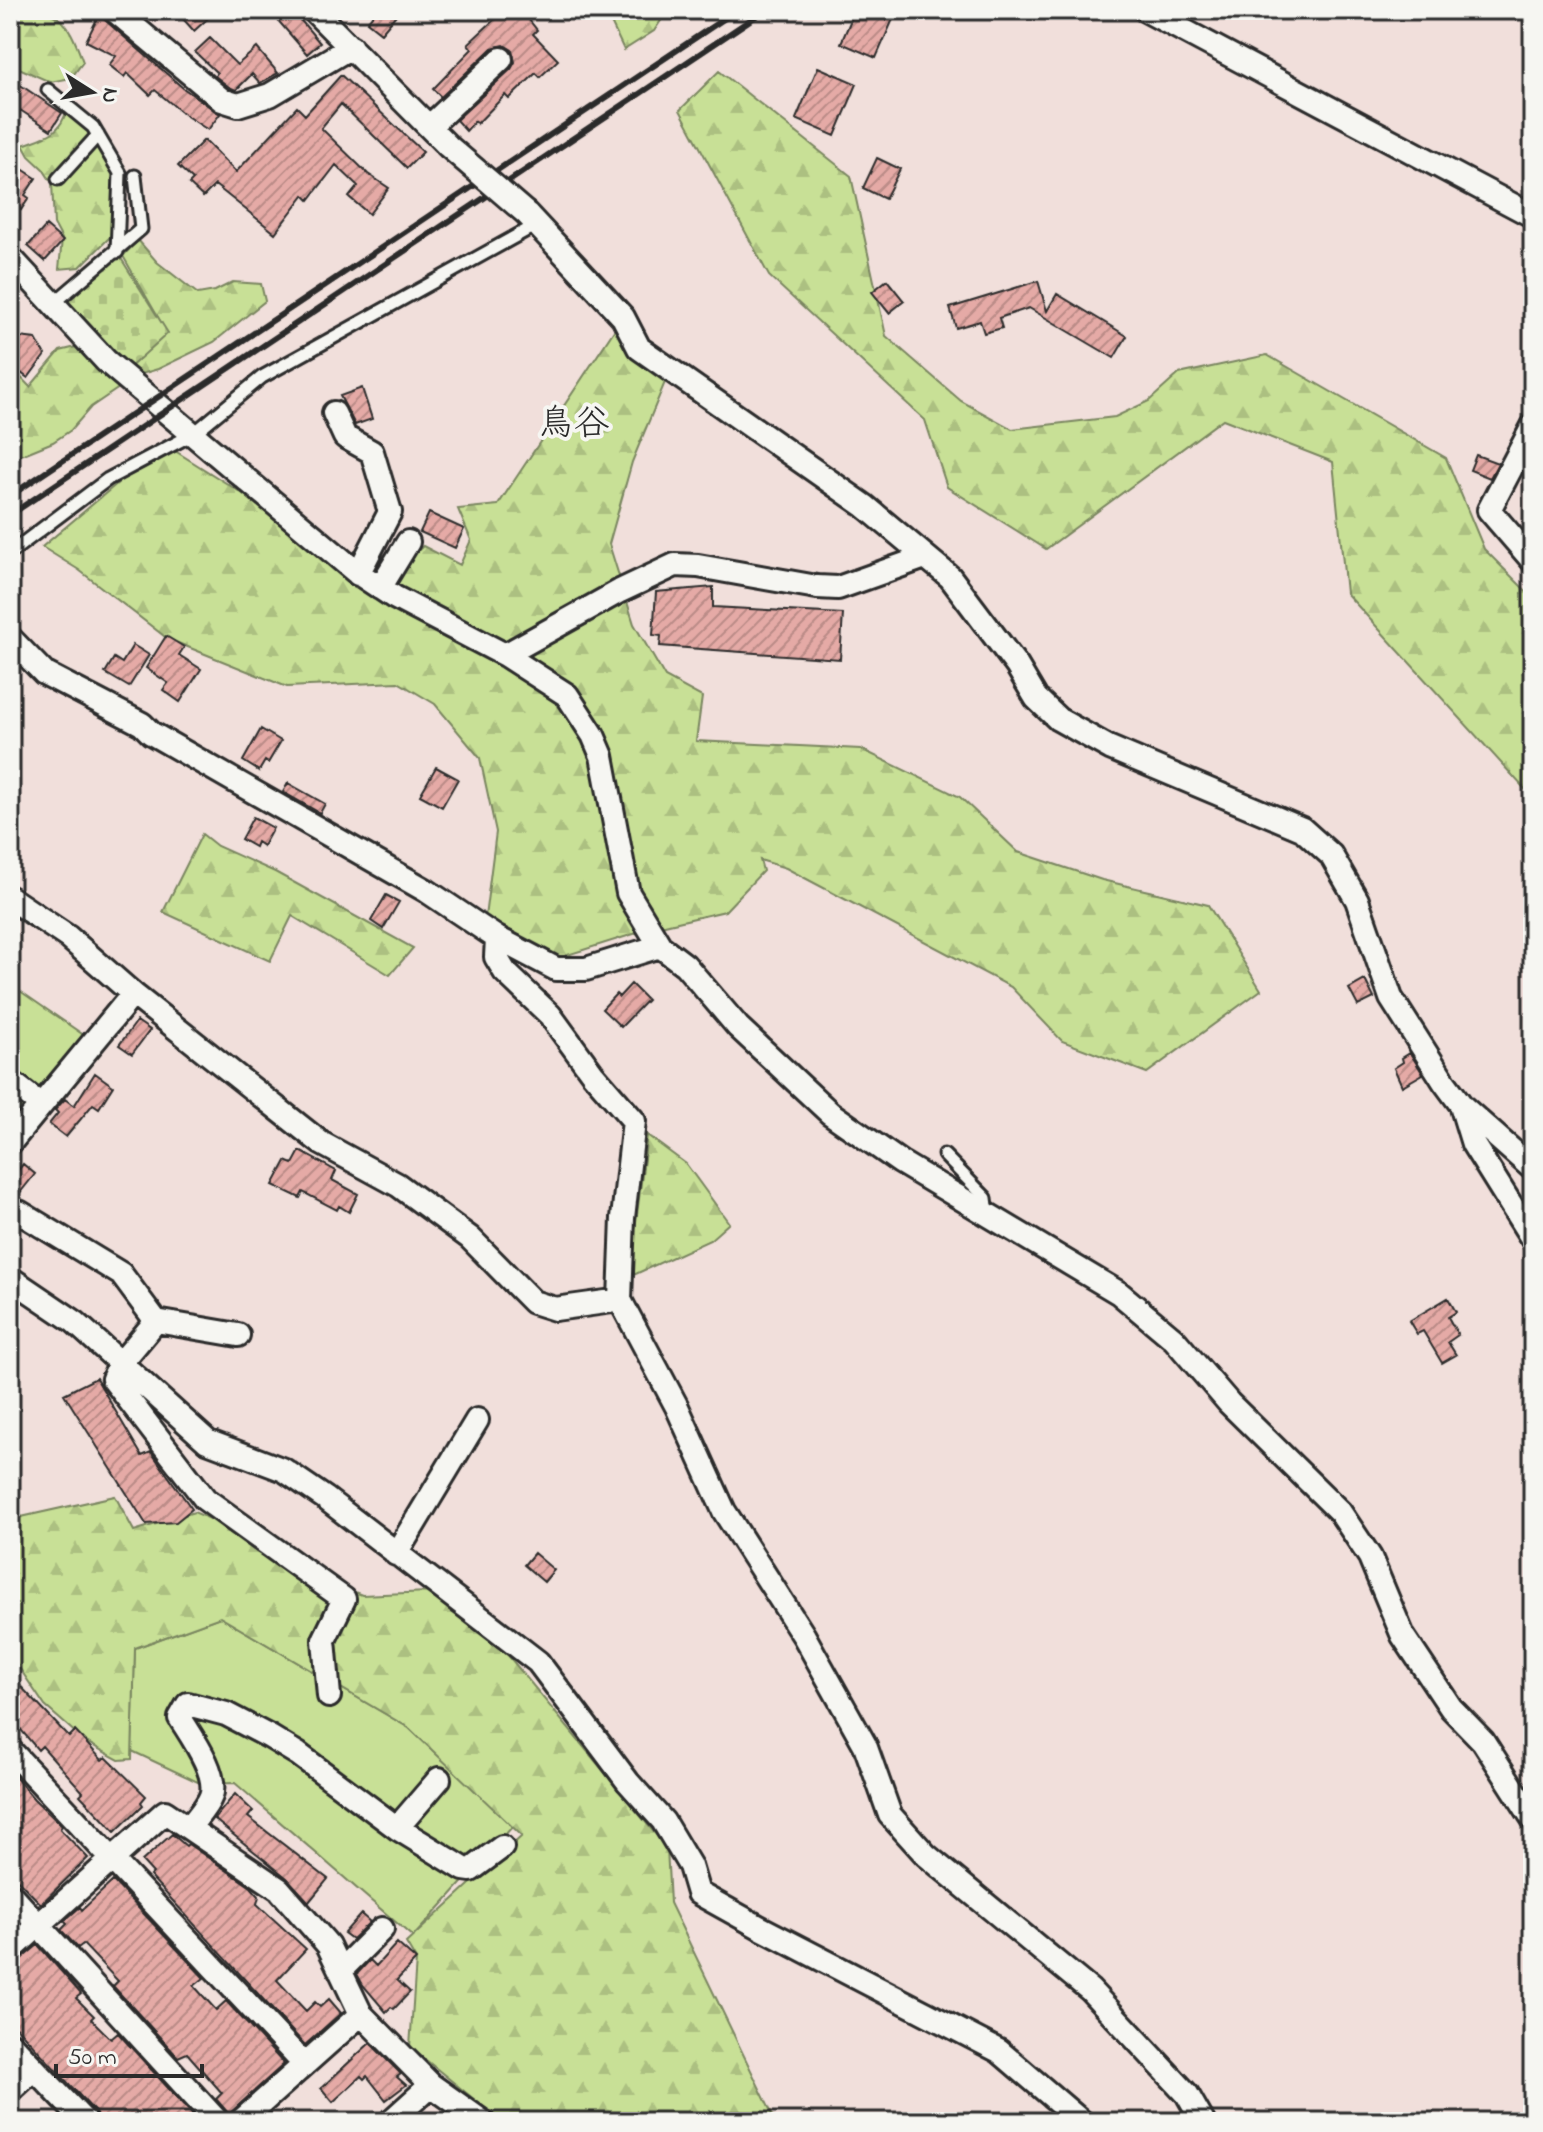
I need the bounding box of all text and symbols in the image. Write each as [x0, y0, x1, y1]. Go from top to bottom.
north arrow [52, 52, 132, 132]
text: N [92, 85, 126, 106]
district label: 鳥谷 [538, 399, 610, 452]
scale bar [56, 2028, 202, 2078]
text: 50 m [68, 2041, 117, 2076]

